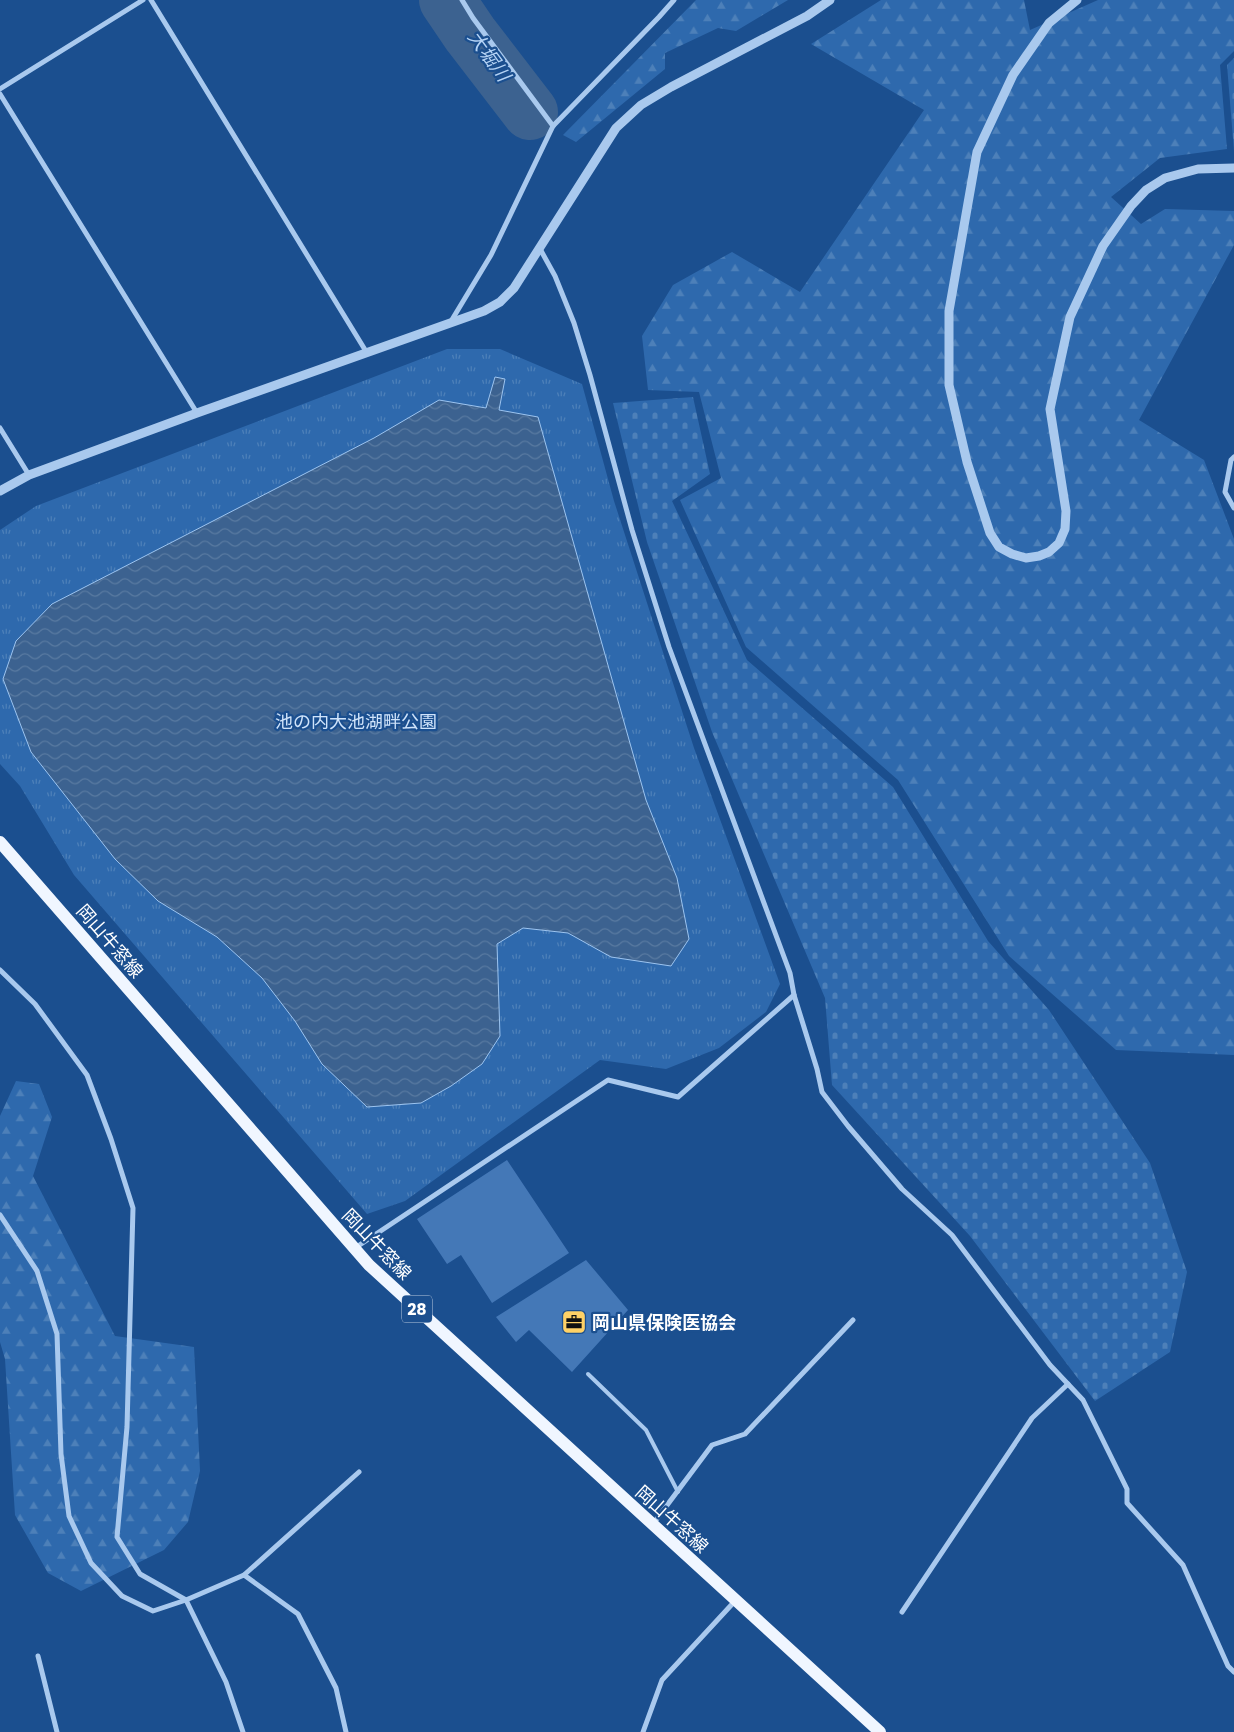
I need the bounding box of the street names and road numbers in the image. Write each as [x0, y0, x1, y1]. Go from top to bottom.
street label: 岡山牛窓線 [71, 899, 149, 983]
street label: 岡山牛窓線 [337, 1203, 417, 1285]
road number: 28 [402, 1296, 432, 1322]
street label: 岡山牛窓線 [630, 1480, 714, 1558]

